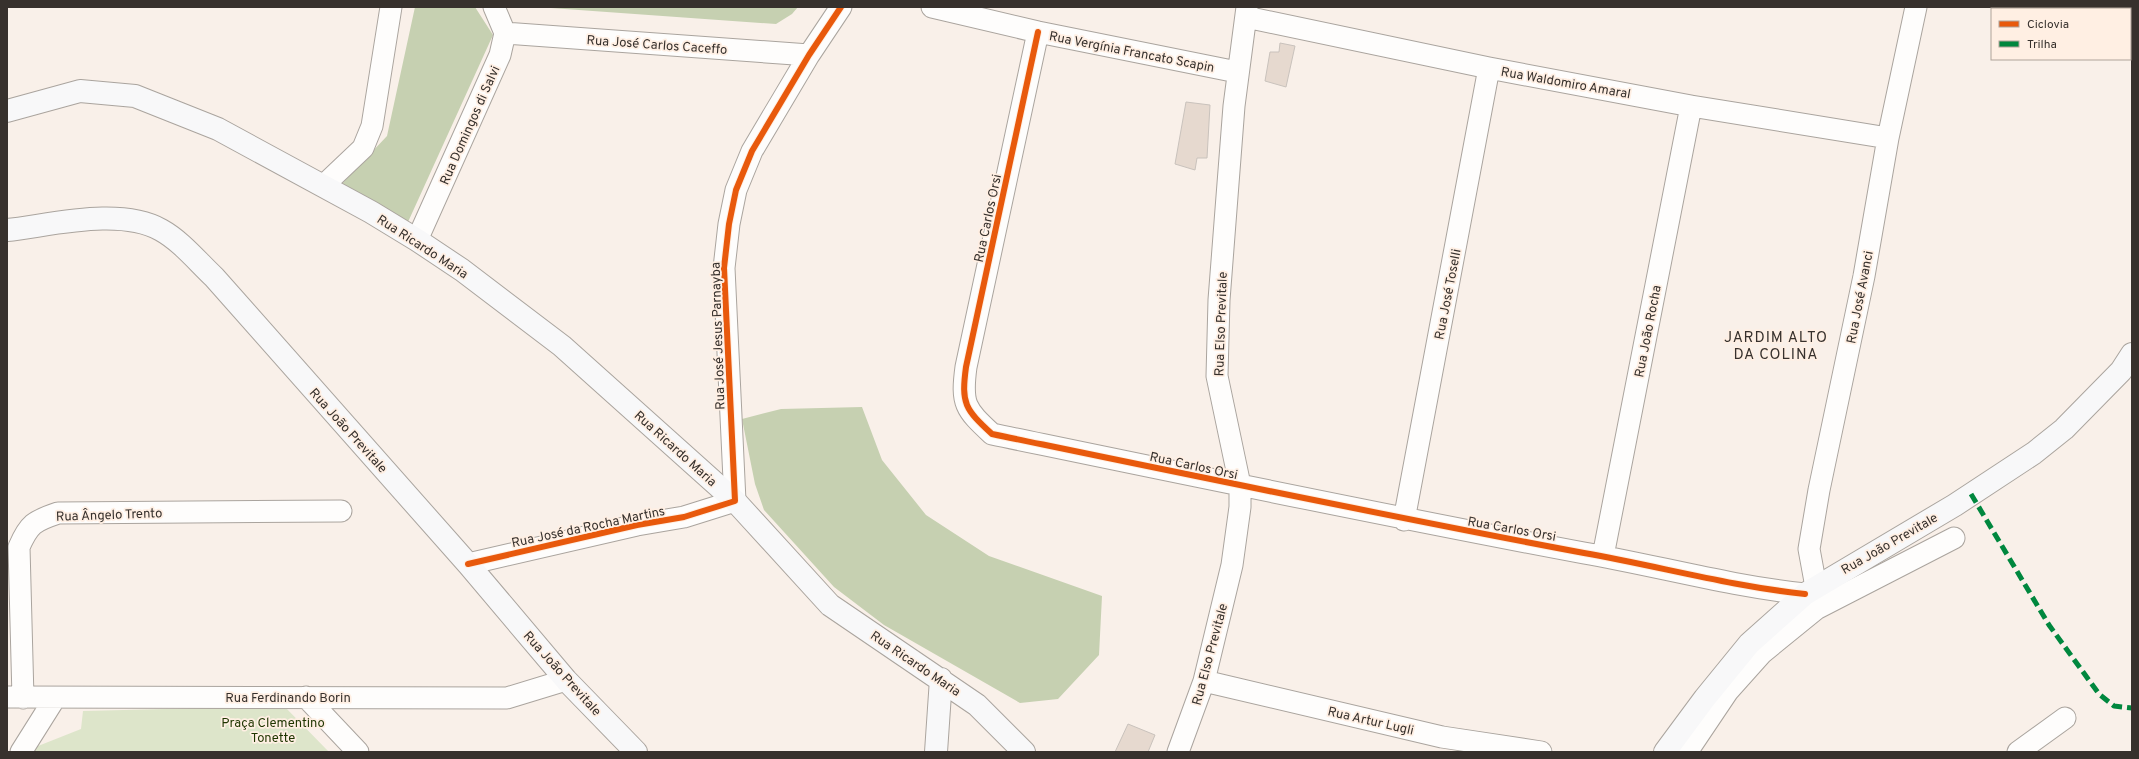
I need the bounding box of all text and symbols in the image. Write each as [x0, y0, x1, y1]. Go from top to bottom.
legend [1991, 8, 2131, 60]
text: Ciclovia [2027, 17, 2069, 33]
street label: Rua Vergínia Francato Scapin [1048, 29, 1216, 77]
street label: Rua José Carlos Caceffo [586, 33, 728, 59]
text: Trilha [2027, 37, 2057, 53]
street label: Rua Domingos di Salvi [437, 64, 504, 188]
street label: Rua Waldomiro Amaral [1499, 65, 1632, 103]
street label: Rua Carlos Orsi [972, 173, 1006, 264]
street label: Rua Ricardo Maria [373, 212, 471, 283]
street label: Rua José Toselli [1432, 248, 1466, 341]
street label: Rua José Avanci [1844, 250, 1878, 345]
street label: Rua José Jesus Parnayba [708, 262, 730, 410]
street label: Rua Elso Previtale [1212, 271, 1232, 377]
street label: Rua João Rocha [1632, 284, 1666, 379]
district label: JARDIM ALTO DA COLINA [1724, 329, 1828, 365]
street label: Rua João Previtale [305, 386, 390, 477]
street label: Rua Ricardo Maria [630, 408, 719, 491]
street label: Rua Carlos Orsi [1148, 450, 1239, 484]
street label: Rua Ângelo Trento [56, 504, 163, 526]
street label: Rua José da Rocha Martins [510, 504, 667, 552]
street label: Rua João Previtale [1839, 511, 1941, 579]
street label: Rua Carlos Orsi [1466, 514, 1557, 546]
street label: Rua Elso Previtale [1190, 602, 1232, 707]
street label: Rua Ricardo Maria [867, 628, 963, 701]
street label: Rua João Previtale [519, 629, 604, 720]
street label: Rua Ferdinando Borin [225, 691, 351, 707]
street label: Rua Artur Lugli [1326, 704, 1415, 740]
park label: Praça Clementino Tonette [221, 716, 325, 747]

